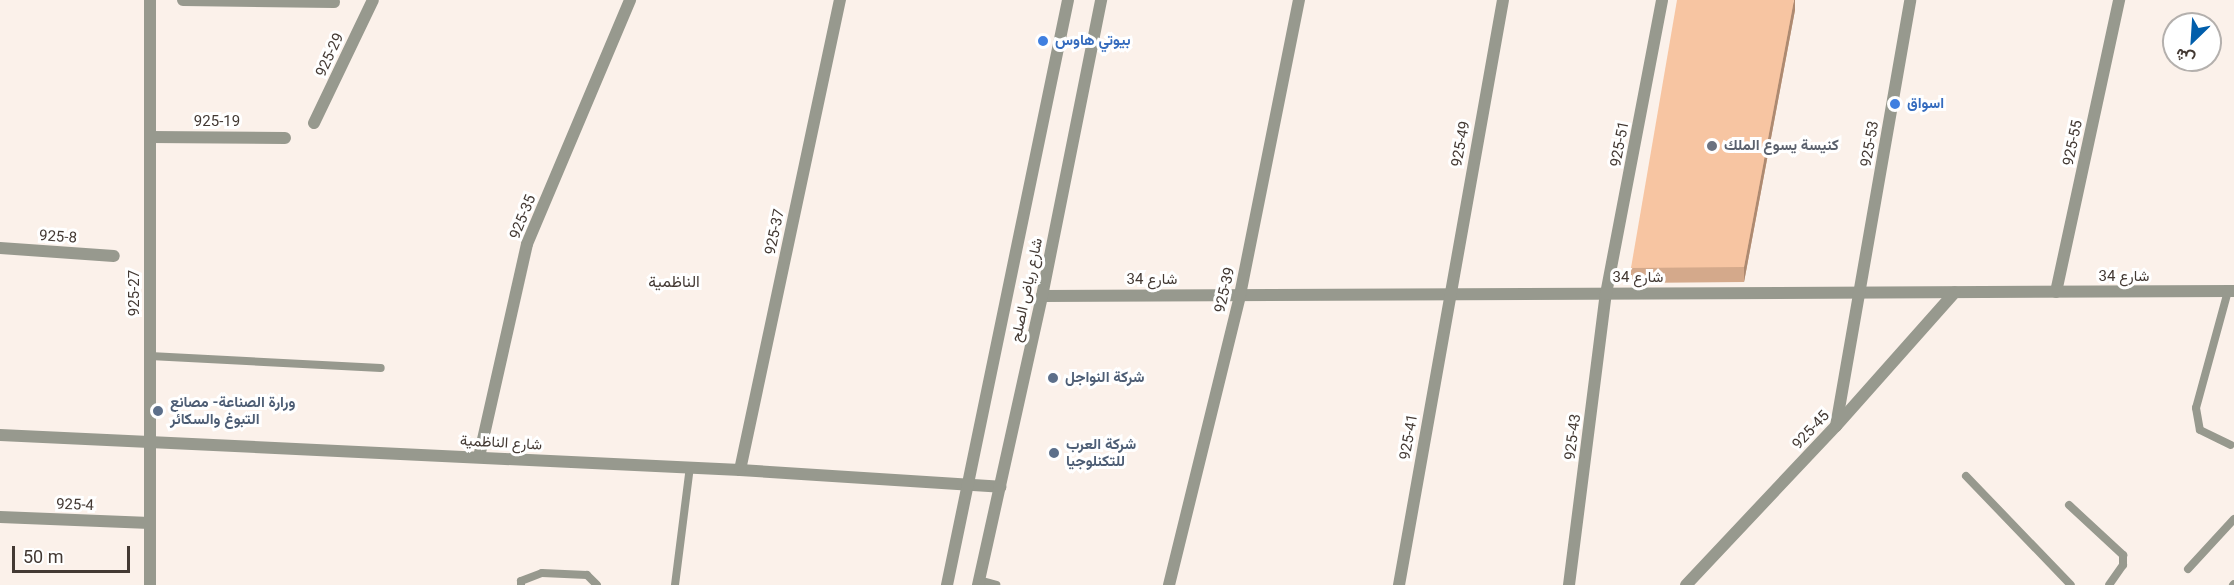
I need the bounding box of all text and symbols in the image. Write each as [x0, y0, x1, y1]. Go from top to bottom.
north arrow [2162, 12, 2222, 72]
street label: 925-29 [312, 30, 348, 80]
place label: بيوتي هاوس [1055, 32, 1131, 50]
marker: بيوتي هاوس [1036, 34, 1050, 48]
text: ش [2172, 44, 2198, 70]
place label: اسواق [1907, 95, 1944, 113]
marker: اسواق [1888, 97, 1902, 111]
street label: 925-19 [194, 113, 240, 131]
street label: 925-55 [2059, 118, 2087, 168]
street label: 925-49 [1448, 120, 1474, 168]
street label: 925-51 [1607, 120, 1633, 168]
street label: 925-53 [1857, 120, 1883, 168]
place label: كنيسة يسوع الملك [1724, 137, 1839, 155]
marker: كنيسة يسوع الملك [1705, 139, 1719, 153]
street label: 925-35 [506, 192, 540, 242]
street label: 925-37 [761, 207, 789, 257]
street label: 925-8 [38, 227, 78, 247]
street label: شارع رياض الصلح [1007, 236, 1047, 344]
street label: 925-39 [1211, 265, 1239, 315]
street label: شارع 34 [2099, 268, 2149, 286]
street label: شارع 34 [1613, 269, 1663, 287]
street label: 925-27 [126, 270, 144, 316]
street label: شارع 34 [1127, 271, 1177, 289]
district label: الناظمية [648, 272, 700, 292]
place label: شركة النواجل [1065, 369, 1145, 387]
marker: شركة النواجل [1046, 371, 1060, 385]
place label: ورارة الصناعة- مصانع التبوغ والسكائر [170, 393, 295, 428]
marker: ورارة الصناعة- مصانع التبوغ والسكائر [151, 404, 165, 418]
street label: 925-45 [1789, 407, 1833, 453]
street label: 925-41 [1396, 413, 1422, 461]
street label: 925-43 [1561, 413, 1585, 461]
street label: شارع الناظمية [459, 432, 543, 454]
place label: شركة العرب للتكنلوجيا [1066, 435, 1136, 470]
marker: شركة العرب للتكنلوجيا [1047, 446, 1061, 460]
street label: 925-4 [56, 495, 94, 515]
scale bar [15, 534, 134, 572]
text: 50 m [23, 546, 63, 567]

